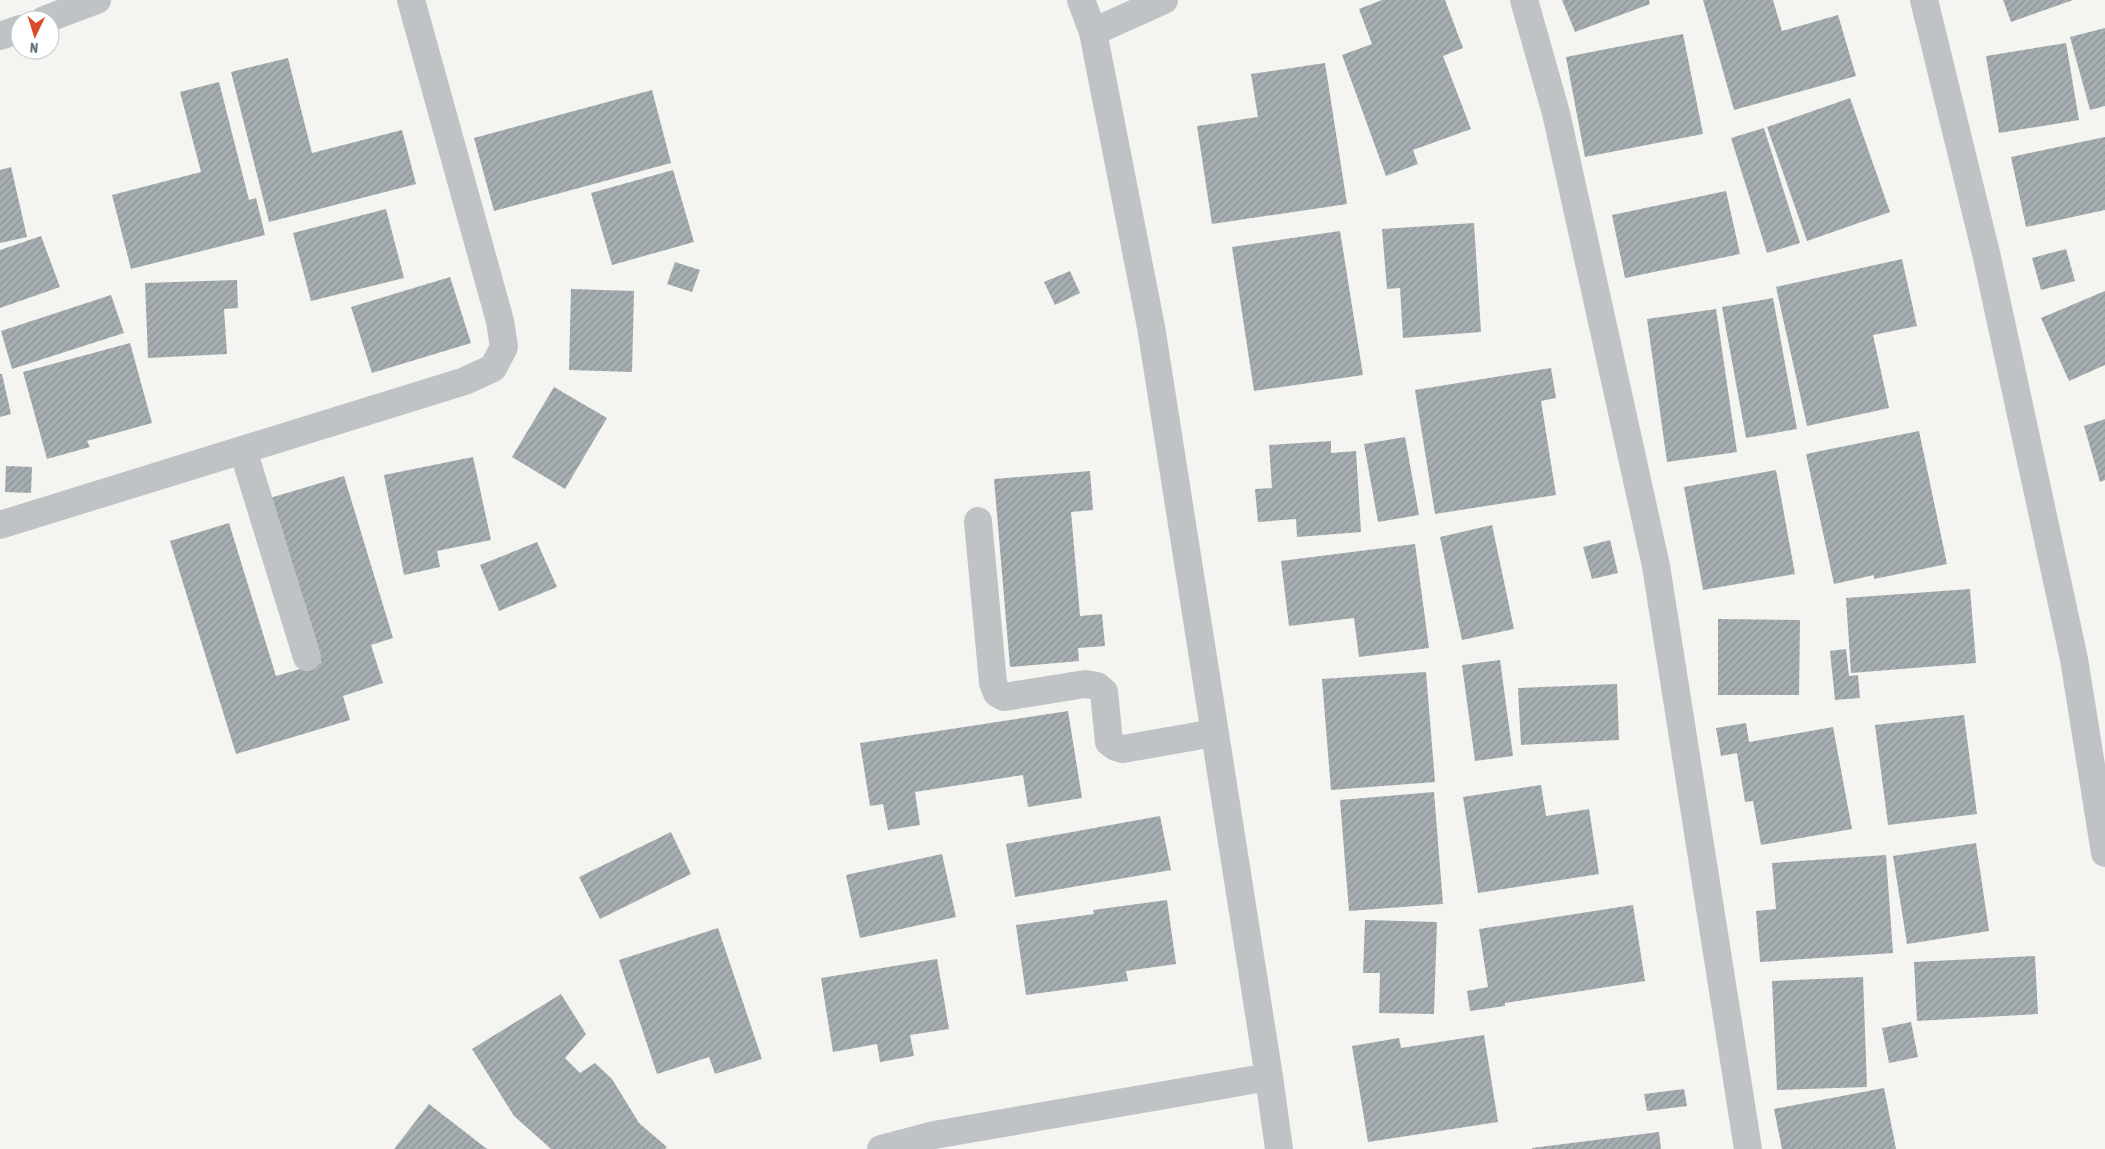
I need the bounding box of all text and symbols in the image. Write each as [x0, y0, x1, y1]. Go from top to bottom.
north arrow [10, 10, 60, 60]
text: N [29, 40, 39, 56]

